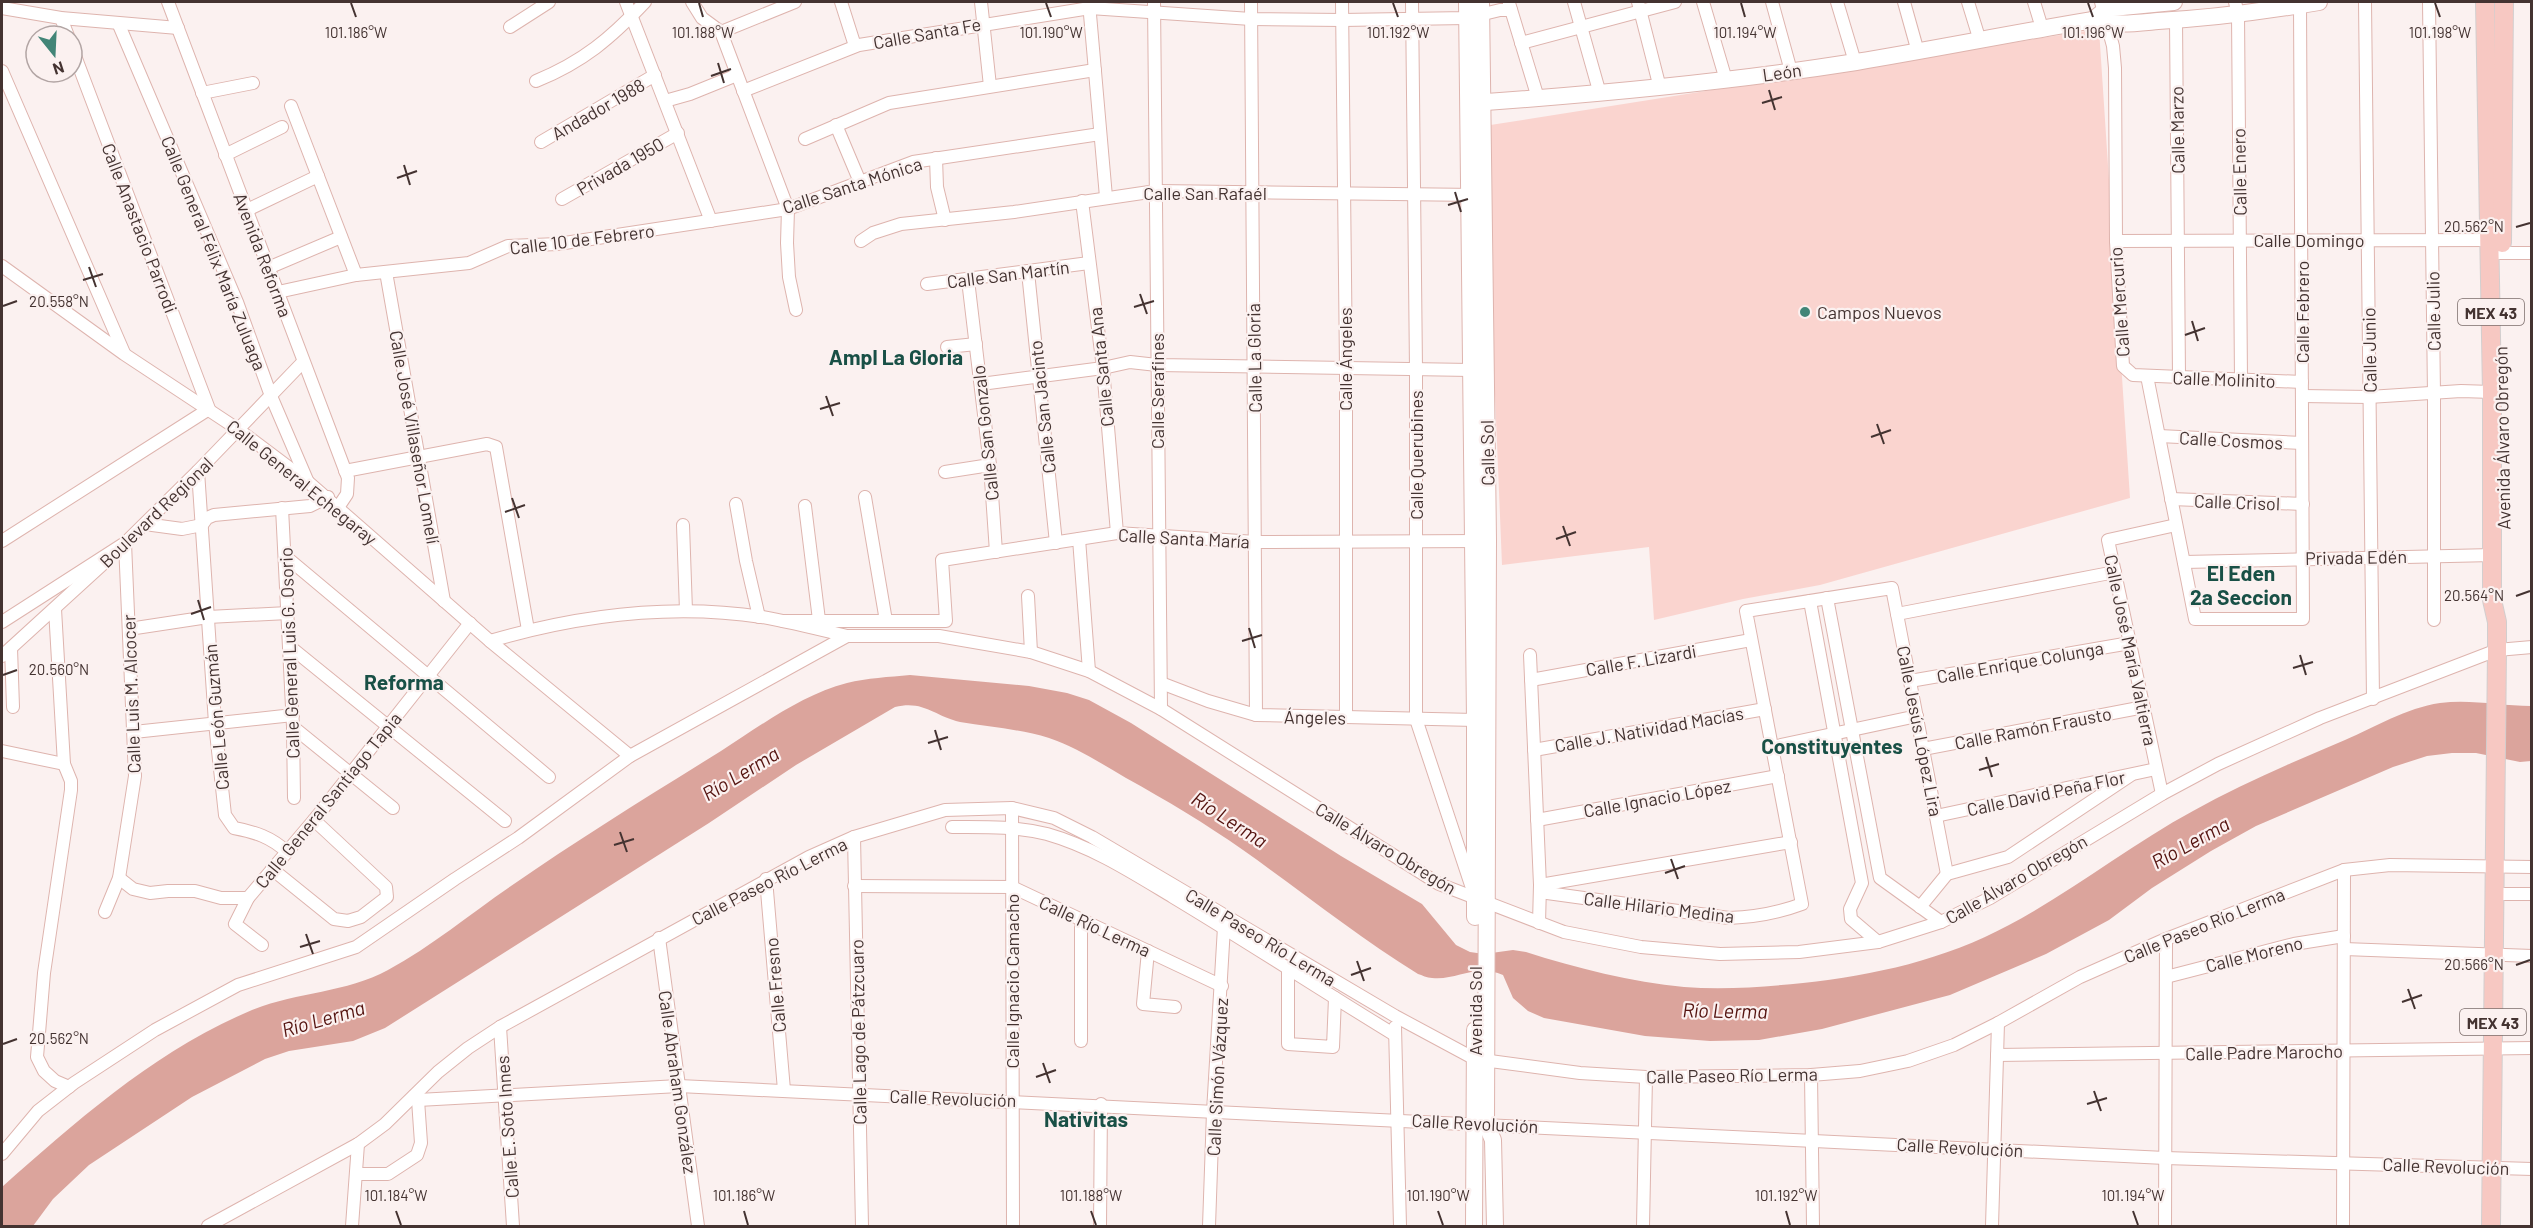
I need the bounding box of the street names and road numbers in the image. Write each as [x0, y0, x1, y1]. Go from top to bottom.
street label: Calle Santa Fe [871, 13, 983, 53]
street label: León [1761, 58, 1803, 86]
street label: Andador 1988 [548, 74, 648, 144]
street label: Calle Marzo [2165, 86, 2189, 174]
street label: Calle Enero [2227, 128, 2251, 216]
street label: Calle General Félix María Zuluaga [157, 132, 271, 374]
street label: Privada 1950 [572, 132, 668, 200]
street label: Calle Anastacio Parrodi [97, 140, 183, 316]
street label: Calle Santa Mónica [779, 152, 925, 218]
street label: Calle San Rafaél [1143, 182, 1267, 204]
street label: Avenida Reforma [229, 190, 297, 320]
street label: Calle 10 de Febrero [508, 219, 656, 259]
street label: Calle Domingo [2253, 229, 2365, 251]
street label: Calle Mercurio [2104, 246, 2134, 358]
street label: Calle San Martín [945, 256, 1071, 292]
street label: Calle Febrero [2291, 261, 2313, 363]
street label: Calle Julio [2421, 271, 2445, 351]
road number: MEX 43 [2458, 299, 2524, 325]
street label: Calle La Gloria [1242, 303, 1266, 413]
street label: Calle Santa Ana [1084, 306, 1118, 428]
street label: Calle Ángeles [1334, 307, 1356, 411]
street label: Calle Junio [2357, 307, 2381, 393]
street label: Calle José Villaseñor Lomelí [385, 329, 445, 546]
street label: Calle Serafines [1146, 333, 1168, 449]
street label: Calle San Jacinto [1024, 339, 1060, 475]
street label: Avenida Álvaro Obregón [2489, 346, 2515, 530]
street label: Calle San Gonzalo [967, 364, 1003, 502]
street label: Calle Molinito [2172, 366, 2276, 392]
street label: Calle Querubines [1405, 390, 1427, 520]
street label: Calle General Echegaray [222, 415, 382, 549]
street label: Calle Sol [1475, 420, 1499, 486]
street label: Calle Cosmos [2178, 426, 2284, 454]
street label: Boulevard Regional [95, 452, 217, 572]
street label: Calle Crisol [2194, 490, 2280, 514]
street label: Calle Santa María [1118, 524, 1250, 552]
street label: Privada Edén [2305, 545, 2407, 569]
street label: Calle General Luis G. Osorio [274, 547, 304, 759]
street label: Calle José María Valtierra [2100, 552, 2162, 748]
street label: Calle Luis M. Alcocer [117, 614, 145, 774]
street label: Calle Enrique Colunga [1935, 636, 2105, 688]
street label: Calle F. Lizardi [1584, 639, 1698, 681]
street label: Calle León Guzmán [199, 643, 233, 791]
street label: Calle Jesús López Lira [1893, 644, 1947, 818]
street label: Calle J. Natividad Macías [1553, 702, 1745, 756]
street label: Calle Ramón Frausto [1953, 702, 2113, 754]
street label: Ángeles [1284, 705, 1346, 729]
street label: Calle General Santiago Tapia [250, 707, 406, 893]
street label: Calle David Peña Flor [1965, 765, 2128, 821]
street label: Calle Ignacio López [1582, 774, 1732, 822]
street label: Calle Álvaro Obregón [1312, 797, 1460, 899]
street label: Calle Álvaro Obregón [1941, 829, 2091, 929]
street label: Calle Paseo Río Lerma [688, 832, 850, 930]
street label: Calle Paseo Río Lerma [1182, 883, 1340, 991]
street label: Calle Paseo Río Lerma [2120, 883, 2288, 967]
street label: Calle Hilario Medina [1582, 887, 1736, 927]
street label: Calle Río Lerma [1036, 891, 1154, 961]
street label: Calle Ignacio Camacho [1001, 894, 1023, 1068]
street label: Calle Moreno [2203, 931, 2305, 977]
street label: Calle Fresno [760, 937, 790, 1033]
street label: Calle Lago de Pátzcuaro [845, 939, 871, 1125]
street label: Avenida Sol [1464, 966, 1486, 1056]
street label: Calle Abraham González [654, 989, 702, 1175]
street label: Calle Simón Vázquez [1202, 997, 1232, 1157]
road number: MEX 43 [2460, 1009, 2526, 1035]
street label: Calle Padre Marocho [2185, 1040, 2343, 1064]
street label: Calle E. Soto Innes [491, 1055, 523, 1199]
street label: Calle Paseo Río Lerma [1646, 1063, 1818, 1087]
street label: Calle Revolución [889, 1085, 1017, 1111]
street label: Calle Revolución [1411, 1109, 1539, 1137]
street label: Calle Revolución [1896, 1133, 2024, 1161]
street label: Calle Revolución [2382, 1153, 2510, 1179]

